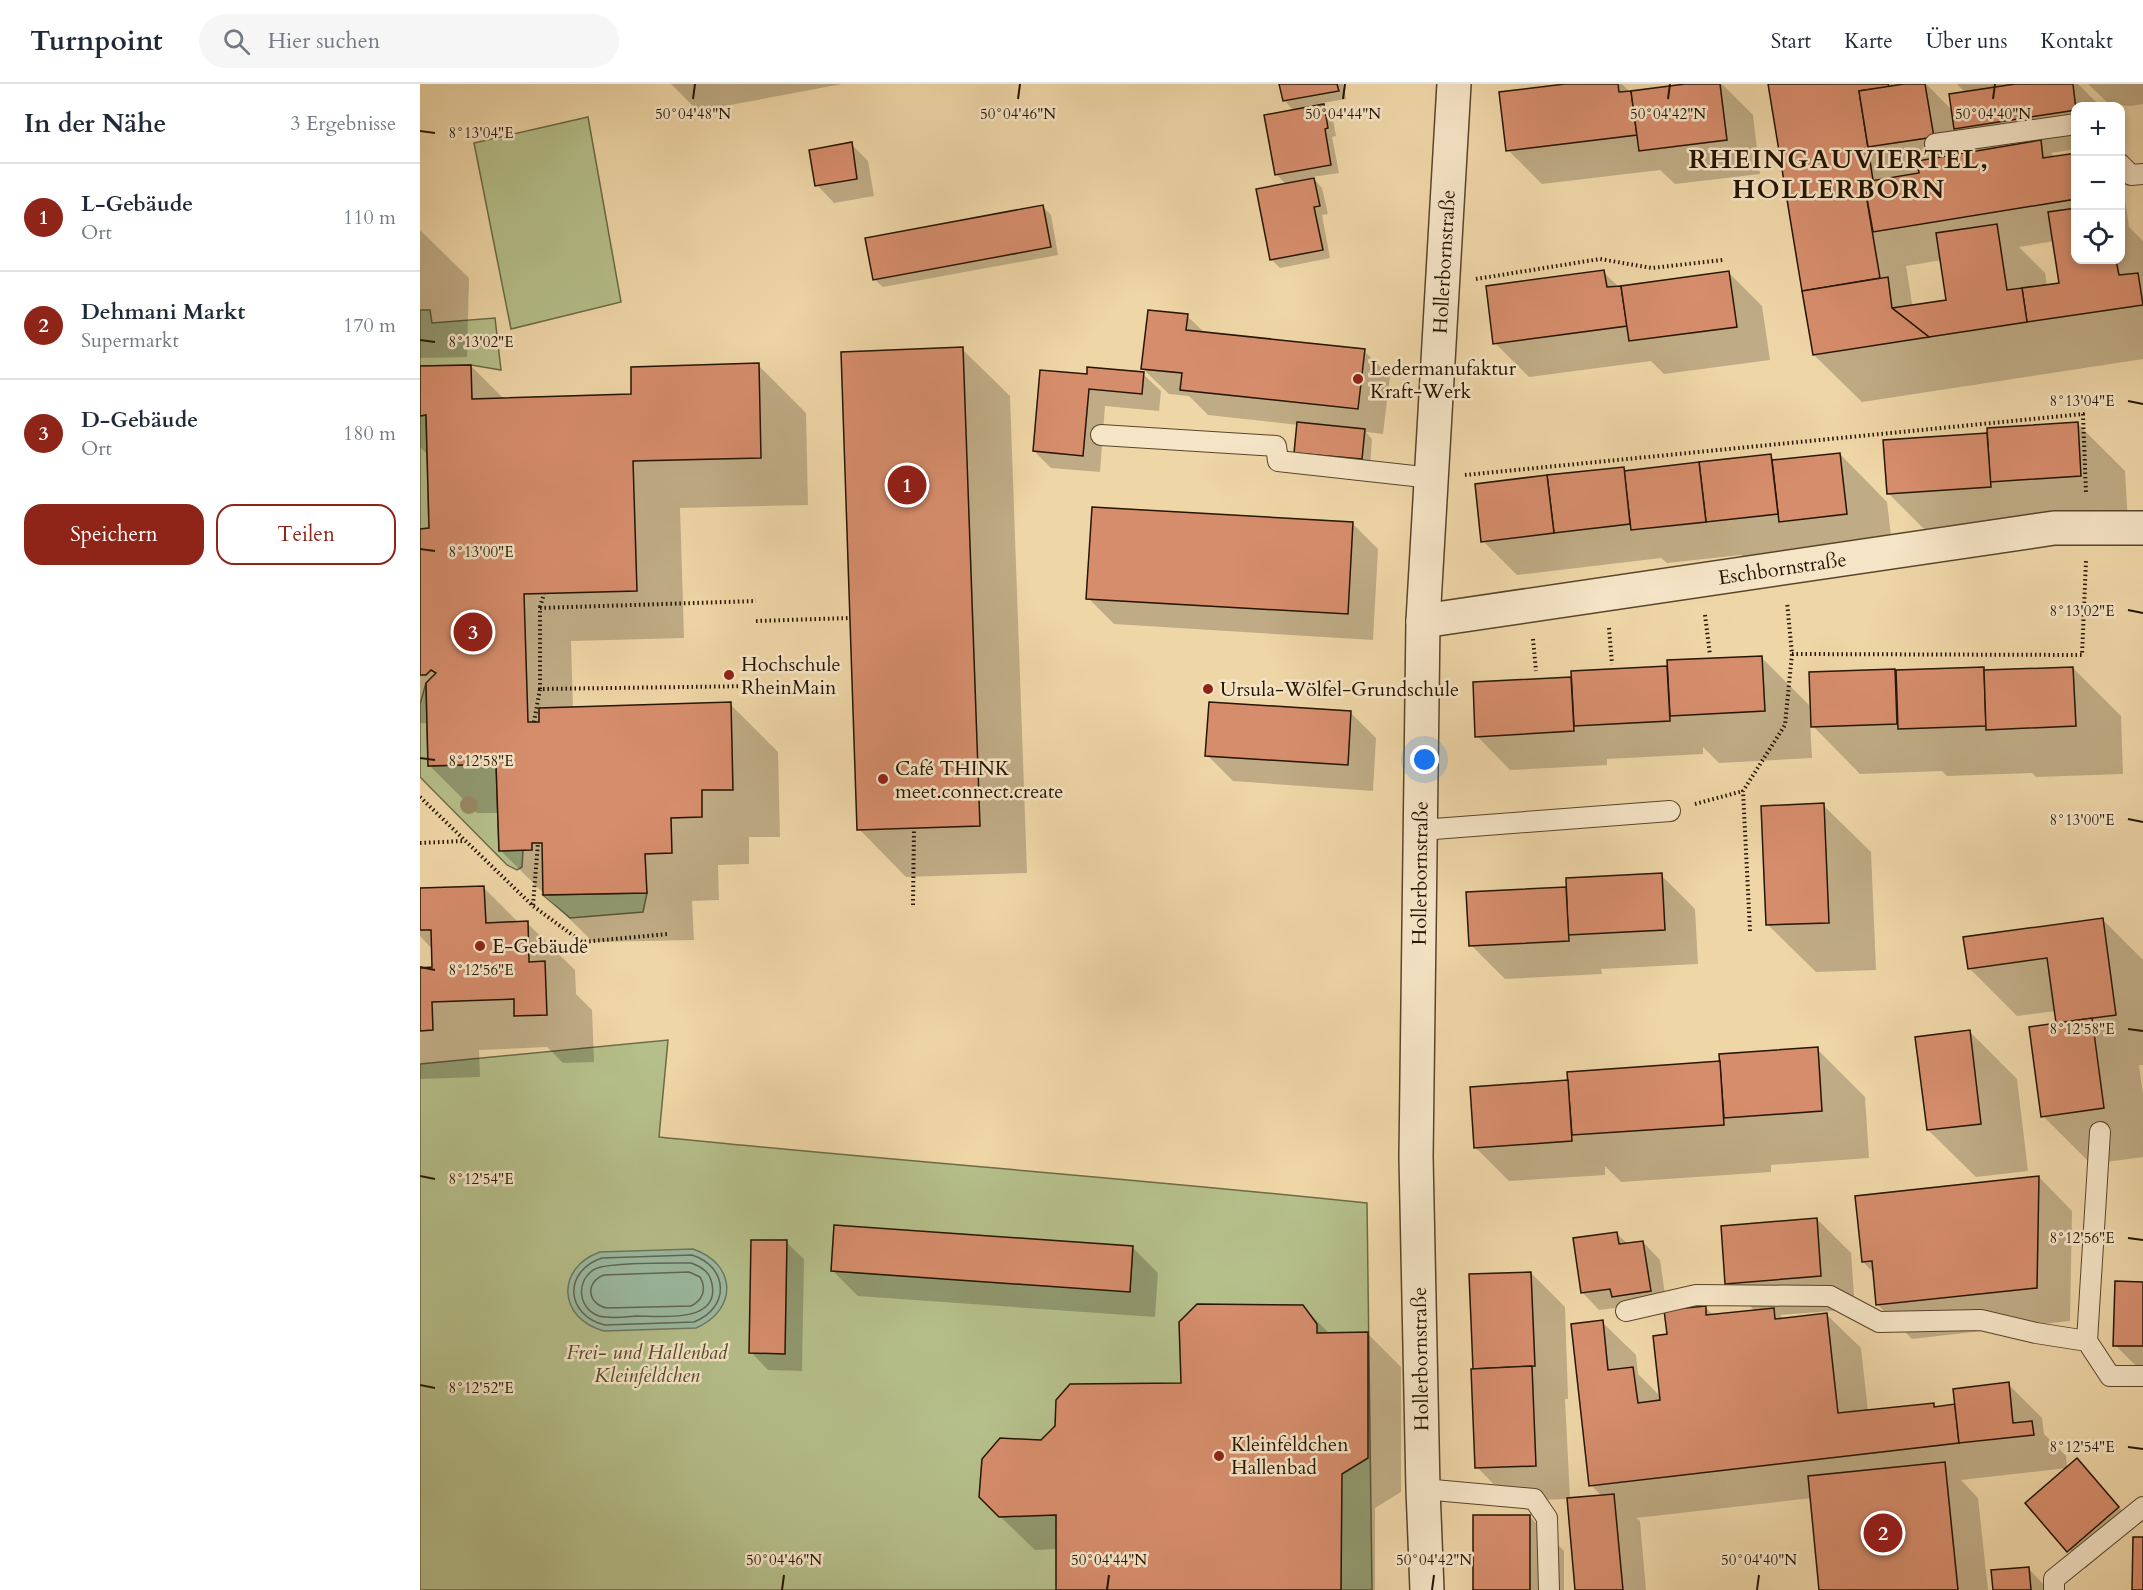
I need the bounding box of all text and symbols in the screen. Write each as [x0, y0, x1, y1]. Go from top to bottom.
search box [199, 14, 619, 68]
text: Turnpoint [30, 22, 163, 60]
icon: search [220, 25, 253, 58]
text: Hier suchen [268, 26, 380, 56]
text: Start [1771, 27, 1811, 56]
text: Karte [1844, 27, 1893, 56]
text: Über uns [1926, 27, 2008, 56]
text: Kontakt [2041, 27, 2113, 56]
map controls [2071, 102, 2125, 264]
button: + [2071, 102, 2125, 156]
text: 50°04'48"N [655, 104, 731, 124]
text: 50°04'46"N [980, 104, 1056, 124]
text: 50°04'44"N [1305, 104, 1381, 124]
text: 50°04'42"N [1630, 104, 1706, 124]
text: 50°04'40"N [1955, 104, 2031, 124]
text: In der Nähe [24, 106, 166, 141]
text: 3 Ergebnisse [290, 110, 396, 137]
text: 8°13'04"E [449, 123, 513, 143]
district label: RHEINGAUVIERTEL, HOLLERBORN [1689, 142, 1989, 207]
button: − [2071, 156, 2125, 210]
text: L-Gebäude [81, 189, 193, 219]
street label: Hollerbornstraße [1427, 189, 1462, 335]
text: 1 [38, 204, 49, 231]
text: 110 m [343, 204, 396, 231]
button: locate [2071, 210, 2125, 264]
text: Ort [81, 219, 112, 246]
text: Dehmani Markt [81, 297, 245, 327]
text: 2 [38, 312, 49, 339]
text: 170 m [343, 312, 396, 339]
text: Supermarkt [81, 327, 179, 354]
text: 8°13'02"E [449, 332, 513, 352]
place label: Ledermanufaktur Kraft-Werk [1370, 355, 1517, 405]
marker: Ledermanufaktur Kraft-Werk [1351, 372, 1365, 386]
text: 8°13'04"E [2050, 391, 2114, 411]
text: D-Gebäude [81, 405, 198, 435]
text: 3 [38, 420, 49, 447]
text: 180 m [343, 420, 396, 447]
text: Ort [81, 435, 112, 462]
pin: 1 [888, 462, 926, 508]
button: Speichern [24, 504, 204, 565]
button: Teilen [216, 504, 396, 565]
text: 8°13'00"E [449, 542, 513, 562]
street label: Eschbornstraße [1716, 546, 1848, 591]
text: 8°13'02"E [2050, 601, 2114, 621]
pin: 3 [454, 610, 492, 654]
place label: Hochschule RheinMain [741, 651, 841, 701]
marker: Hochschule RheinMain [722, 668, 736, 682]
place label: Ursula-Wölfel-Grundschule [1220, 676, 1459, 703]
marker: Ursula-Wölfel-Grundschule [1201, 682, 1215, 696]
your location [1410, 745, 1439, 774]
text: 8°12'58"E [449, 751, 513, 771]
place label: Café THINK meet.connect.create [895, 755, 1063, 805]
marker: Café THINK meet.connect.create [876, 772, 890, 786]
street label: Hollerbornstraße [1406, 801, 1435, 946]
text: 8°13'00"E [2050, 810, 2114, 830]
place label: E-Gebäude [492, 933, 588, 960]
marker: E-Gebäude [473, 939, 487, 953]
text: 8°12'56"E [449, 960, 513, 980]
text: 8°12'58"E [2050, 1019, 2114, 1039]
text: 8°12'54"E [449, 1169, 513, 1189]
text: 8°12'56"E [2050, 1228, 2114, 1248]
street label: Hollerbornstraße [1406, 1287, 1435, 1431]
park label: Frei- und Hallenbad Kleinfeldchen [567, 1339, 729, 1389]
text: 8°12'52"E [449, 1378, 513, 1398]
place label: Kleinfeldchen Hallenbad [1231, 1431, 1349, 1481]
text: 8°12'54"E [2050, 1437, 2114, 1457]
marker: Kleinfeldchen Hallenbad [1212, 1449, 1226, 1463]
pin: 2 [1864, 1510, 1902, 1556]
text: 50°04'46"N [746, 1550, 822, 1570]
text: 50°04'44"N [1071, 1550, 1147, 1570]
text: 50°04'42"N [1396, 1550, 1472, 1570]
text: 50°04'40"N [1721, 1550, 1797, 1570]

